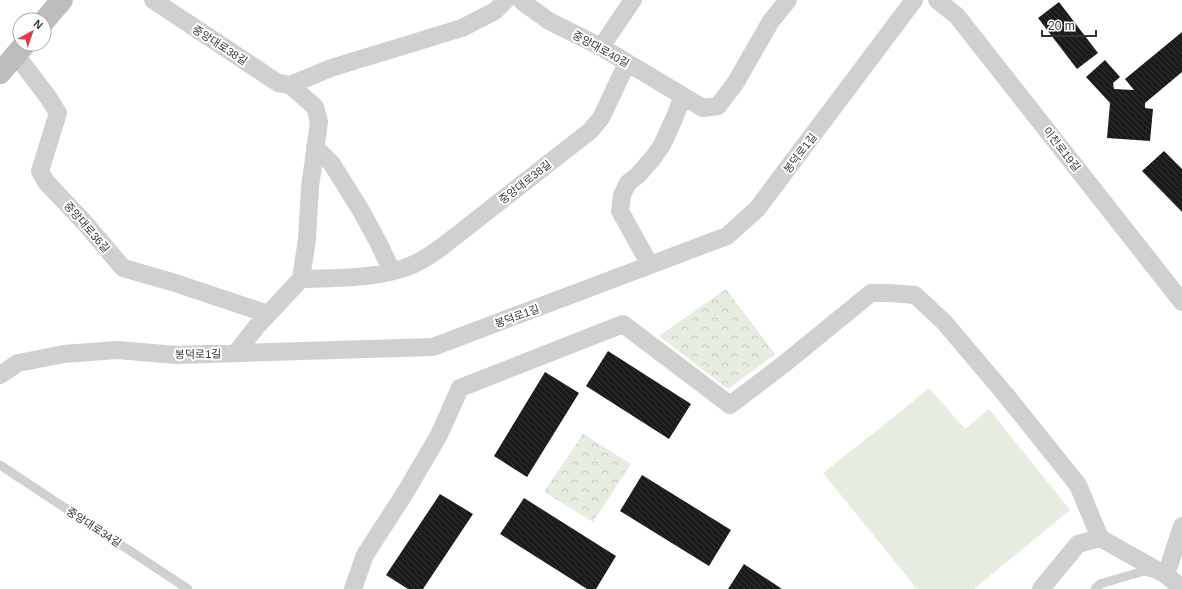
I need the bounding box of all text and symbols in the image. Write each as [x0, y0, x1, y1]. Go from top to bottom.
north arrow [12, 12, 52, 52]
scale bar [1042, 12, 1096, 38]
text: N [32, 17, 45, 32]
text: 20 m [1048, 19, 1075, 33]
street label: 중앙대로38길 [190, 23, 250, 67]
street label: 중앙대로40길 [571, 29, 631, 69]
street label: 이천로19길 [1041, 125, 1083, 173]
street label: 봉덕로1길 [781, 131, 819, 175]
street label: 중앙대로38길 [497, 158, 553, 206]
street label: 중앙대로36길 [62, 199, 112, 255]
street label: 봉덕로1길 [493, 302, 541, 330]
street label: 봉덕로1길 [175, 348, 221, 360]
street label: 중앙대로34길 [64, 505, 124, 549]

